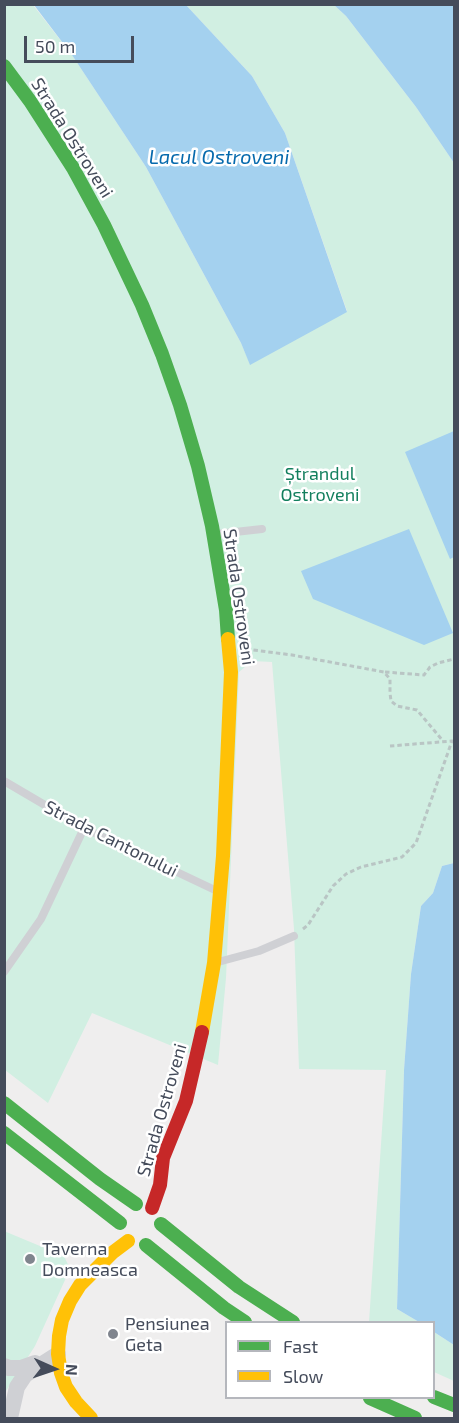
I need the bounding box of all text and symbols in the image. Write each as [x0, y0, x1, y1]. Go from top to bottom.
scale bar [27, 24, 136, 62]
text: 50 m [35, 35, 75, 57]
street label: Strada Ostroveni [26, 74, 118, 202]
water label: Lacul Ostroveni [149, 145, 289, 169]
park label: Ștrandul Ostroveni [280, 463, 360, 506]
street label: Strada Ostroveni [219, 528, 259, 666]
street label: Strada Cantonului [41, 796, 181, 882]
street label: Strada Ostroveni [133, 1041, 191, 1179]
place label: Taverna Domneasca [42, 1238, 138, 1280]
marker: Taverna Domneasca [23, 1252, 37, 1266]
place label: Pensiunea Geta [125, 1313, 210, 1356]
legend [225, 1321, 435, 1399]
marker: Pensiunea Geta [106, 1327, 120, 1341]
text: Fast [283, 1335, 318, 1357]
north arrow [24, 1339, 84, 1399]
text: N [63, 1364, 82, 1376]
text: Slow [283, 1365, 323, 1387]

